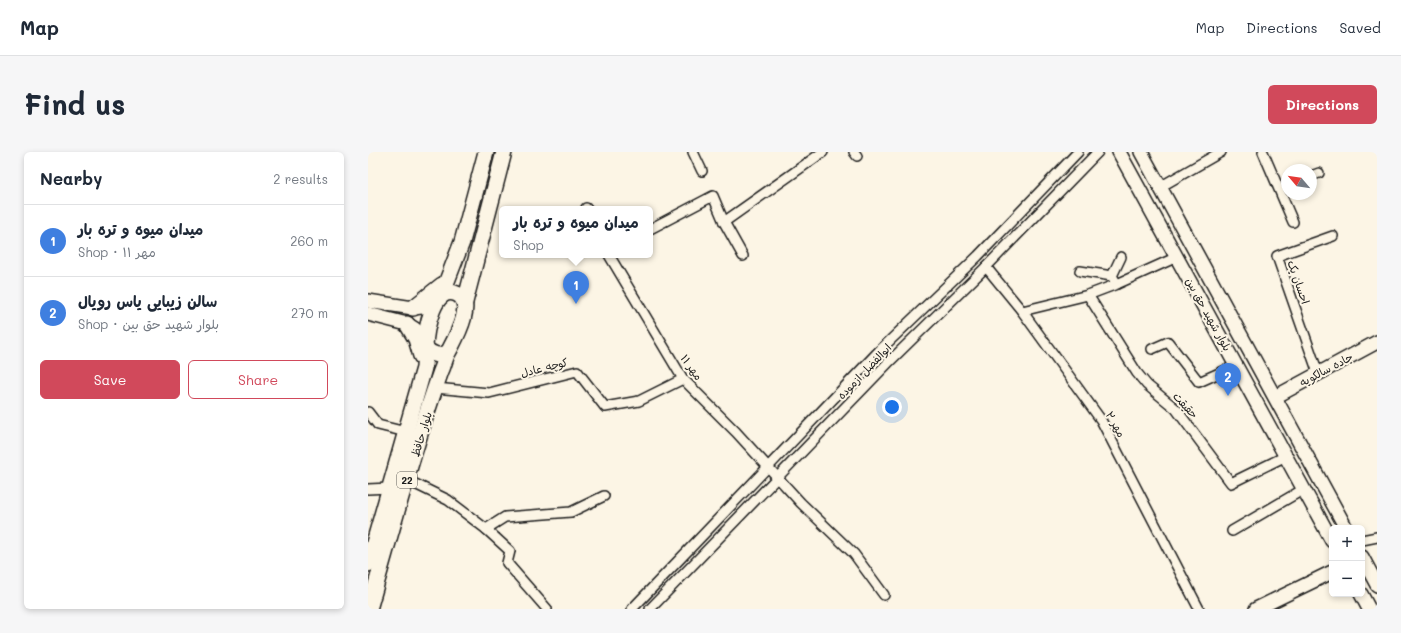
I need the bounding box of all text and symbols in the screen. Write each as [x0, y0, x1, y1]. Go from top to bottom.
text: Map [20, 15, 59, 40]
text: Map [1196, 18, 1224, 37]
text: Directions [1246, 18, 1317, 37]
text: Saved [1339, 18, 1381, 37]
button: Directions [1268, 85, 1377, 124]
text: Find us [24, 86, 125, 122]
north arrow [1281, 164, 1317, 200]
text: Nearby [40, 167, 102, 189]
text: 2 results [273, 170, 328, 187]
popup [499, 206, 653, 258]
text: میدان میوه و تره بار [513, 212, 639, 232]
text: میدان میوه و تره بار [78, 219, 203, 239]
text: 1 [50, 232, 56, 249]
text: 260 m [290, 232, 328, 249]
text: Shop [513, 236, 544, 253]
text: Shop · مهر ۱۱ [78, 243, 156, 260]
street label: احسان یک [1285, 258, 1313, 306]
pin: 1 [563, 271, 589, 304]
street label: بلوار شهید حق بین [1182, 275, 1235, 354]
text: سالن زیبایی یاس رویال [78, 291, 217, 311]
text: 2 [49, 304, 57, 321]
text: 270 m [291, 304, 328, 321]
text: Shop · بلوار شهید حق بین [78, 315, 219, 332]
street label: ابوالفضل ازموده [834, 340, 895, 403]
street label: جاده سالکویه [1297, 349, 1355, 389]
street label: مهر ۱۱ [678, 351, 706, 383]
street label: کوچه عادل [519, 354, 570, 381]
button: Save [40, 360, 180, 399]
button: Share [188, 360, 328, 399]
pin: 2 [1215, 363, 1241, 396]
street label: حقیقت [1170, 389, 1202, 421]
your location [882, 397, 902, 417]
street label: مهر ۲ [1103, 408, 1129, 440]
street label: بلوار حافظ [407, 410, 436, 459]
road number: 22 [397, 472, 417, 488]
map controls [1329, 525, 1365, 597]
button: + [1329, 525, 1365, 561]
button: − [1329, 561, 1365, 597]

